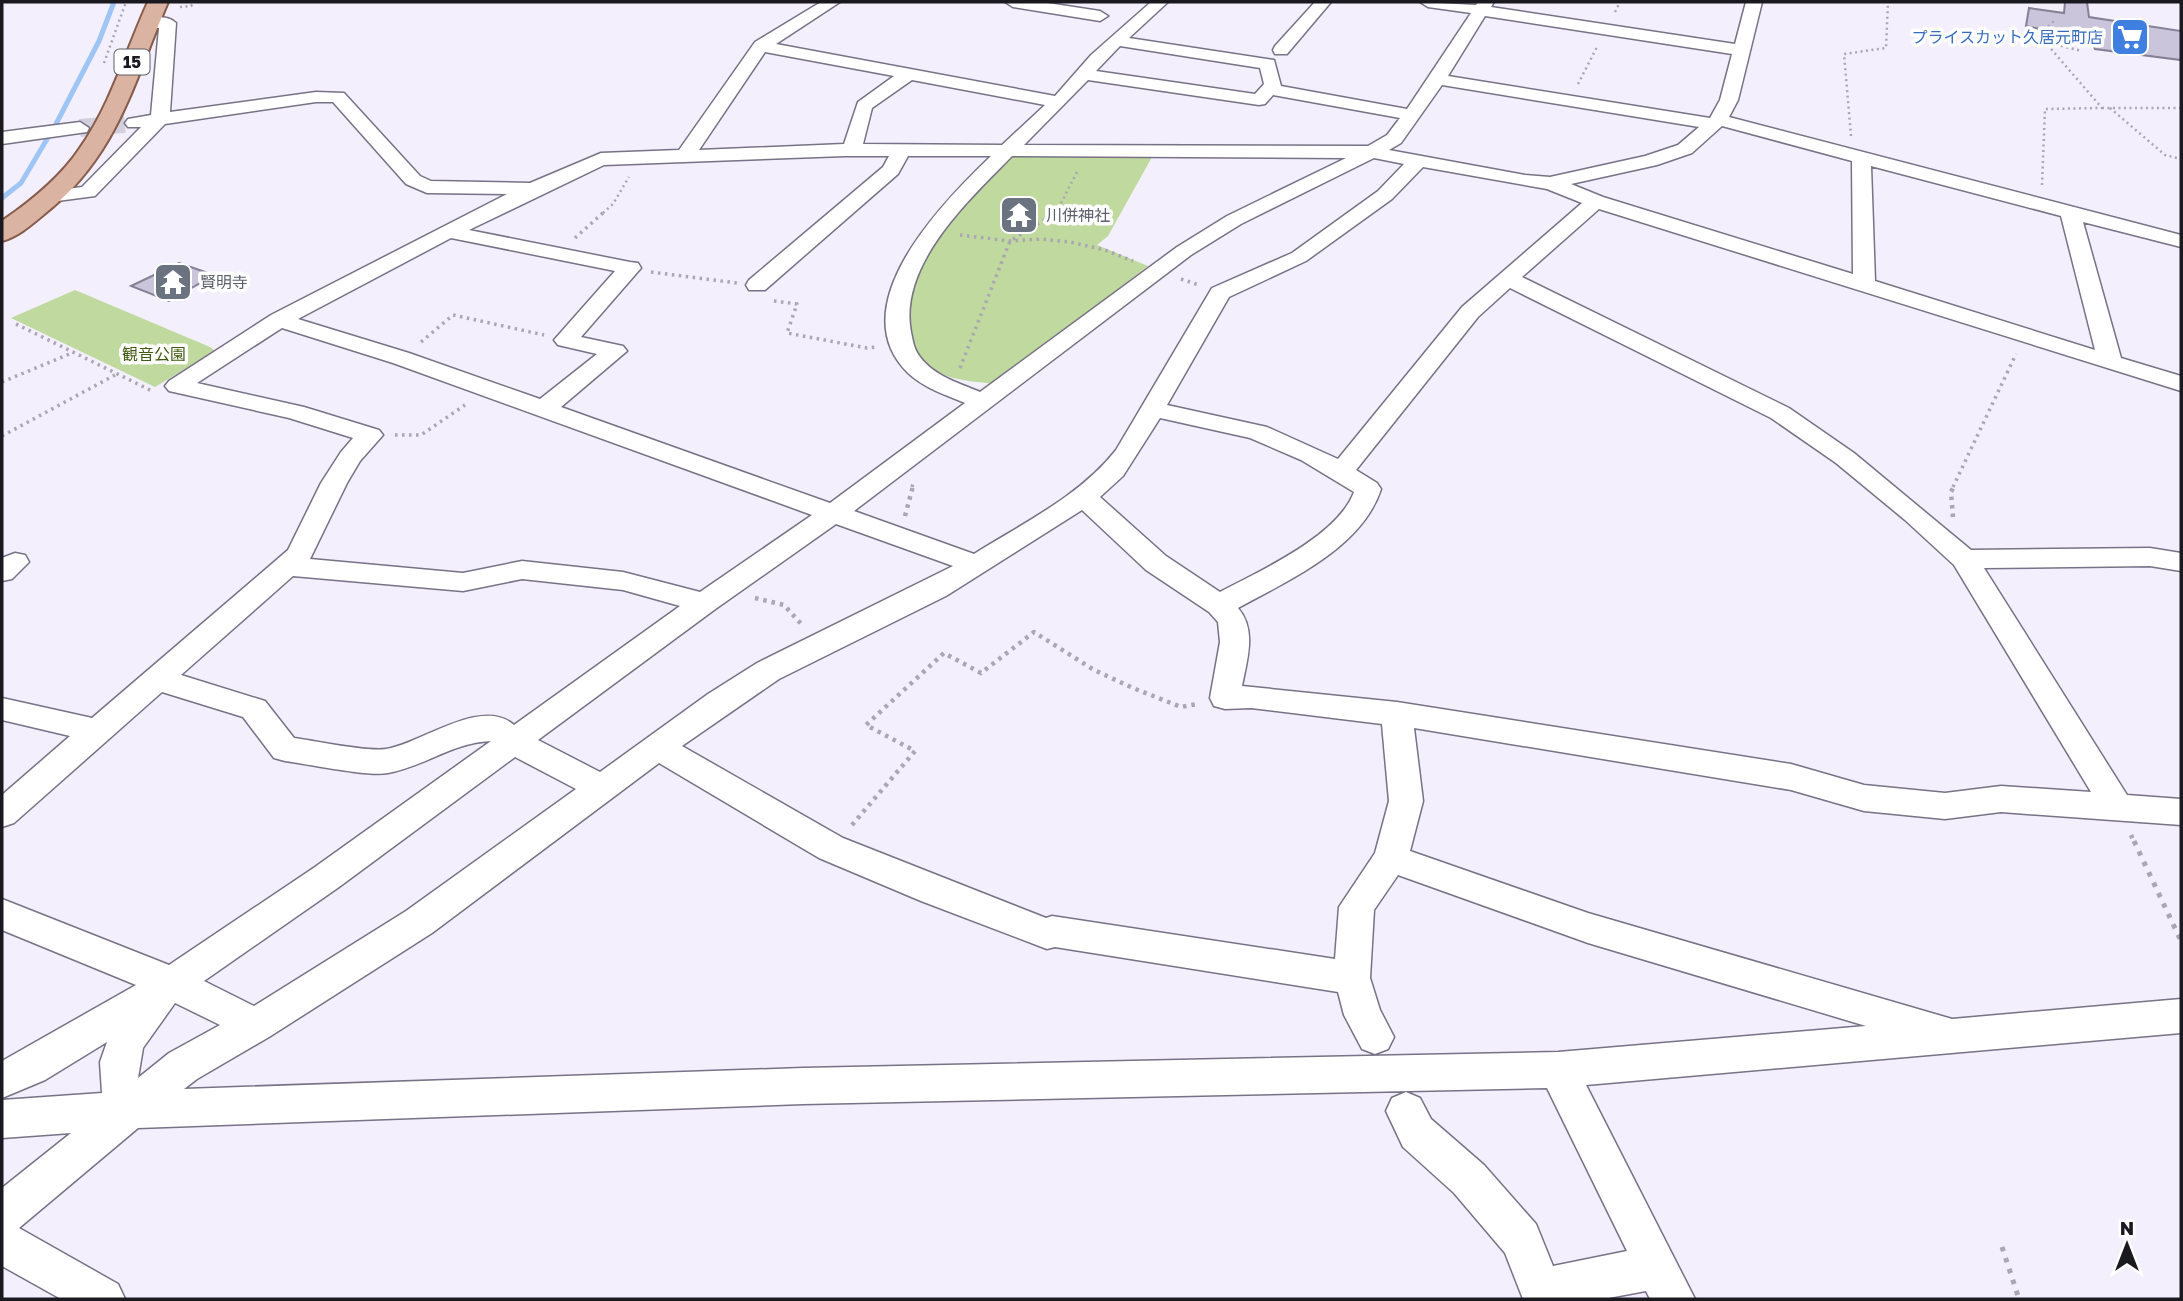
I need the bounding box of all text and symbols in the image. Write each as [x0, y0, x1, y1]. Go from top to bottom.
supermarket icon: プライスカット久居元町店 [2109, 16, 2151, 58]
place label: プライスカット久居元町店 [1911, 27, 2103, 47]
road number: 15 [114, 50, 150, 74]
temple icon: 川併神社 [998, 194, 1040, 236]
place label: 川併神社 [1046, 205, 1110, 225]
temple icon: 賢明寺 [152, 261, 194, 303]
place label: 賢明寺 [200, 272, 248, 292]
park label: 観音公園 [122, 344, 186, 364]
north arrow [2092, 1210, 2162, 1280]
text: N [2120, 1216, 2134, 1239]

